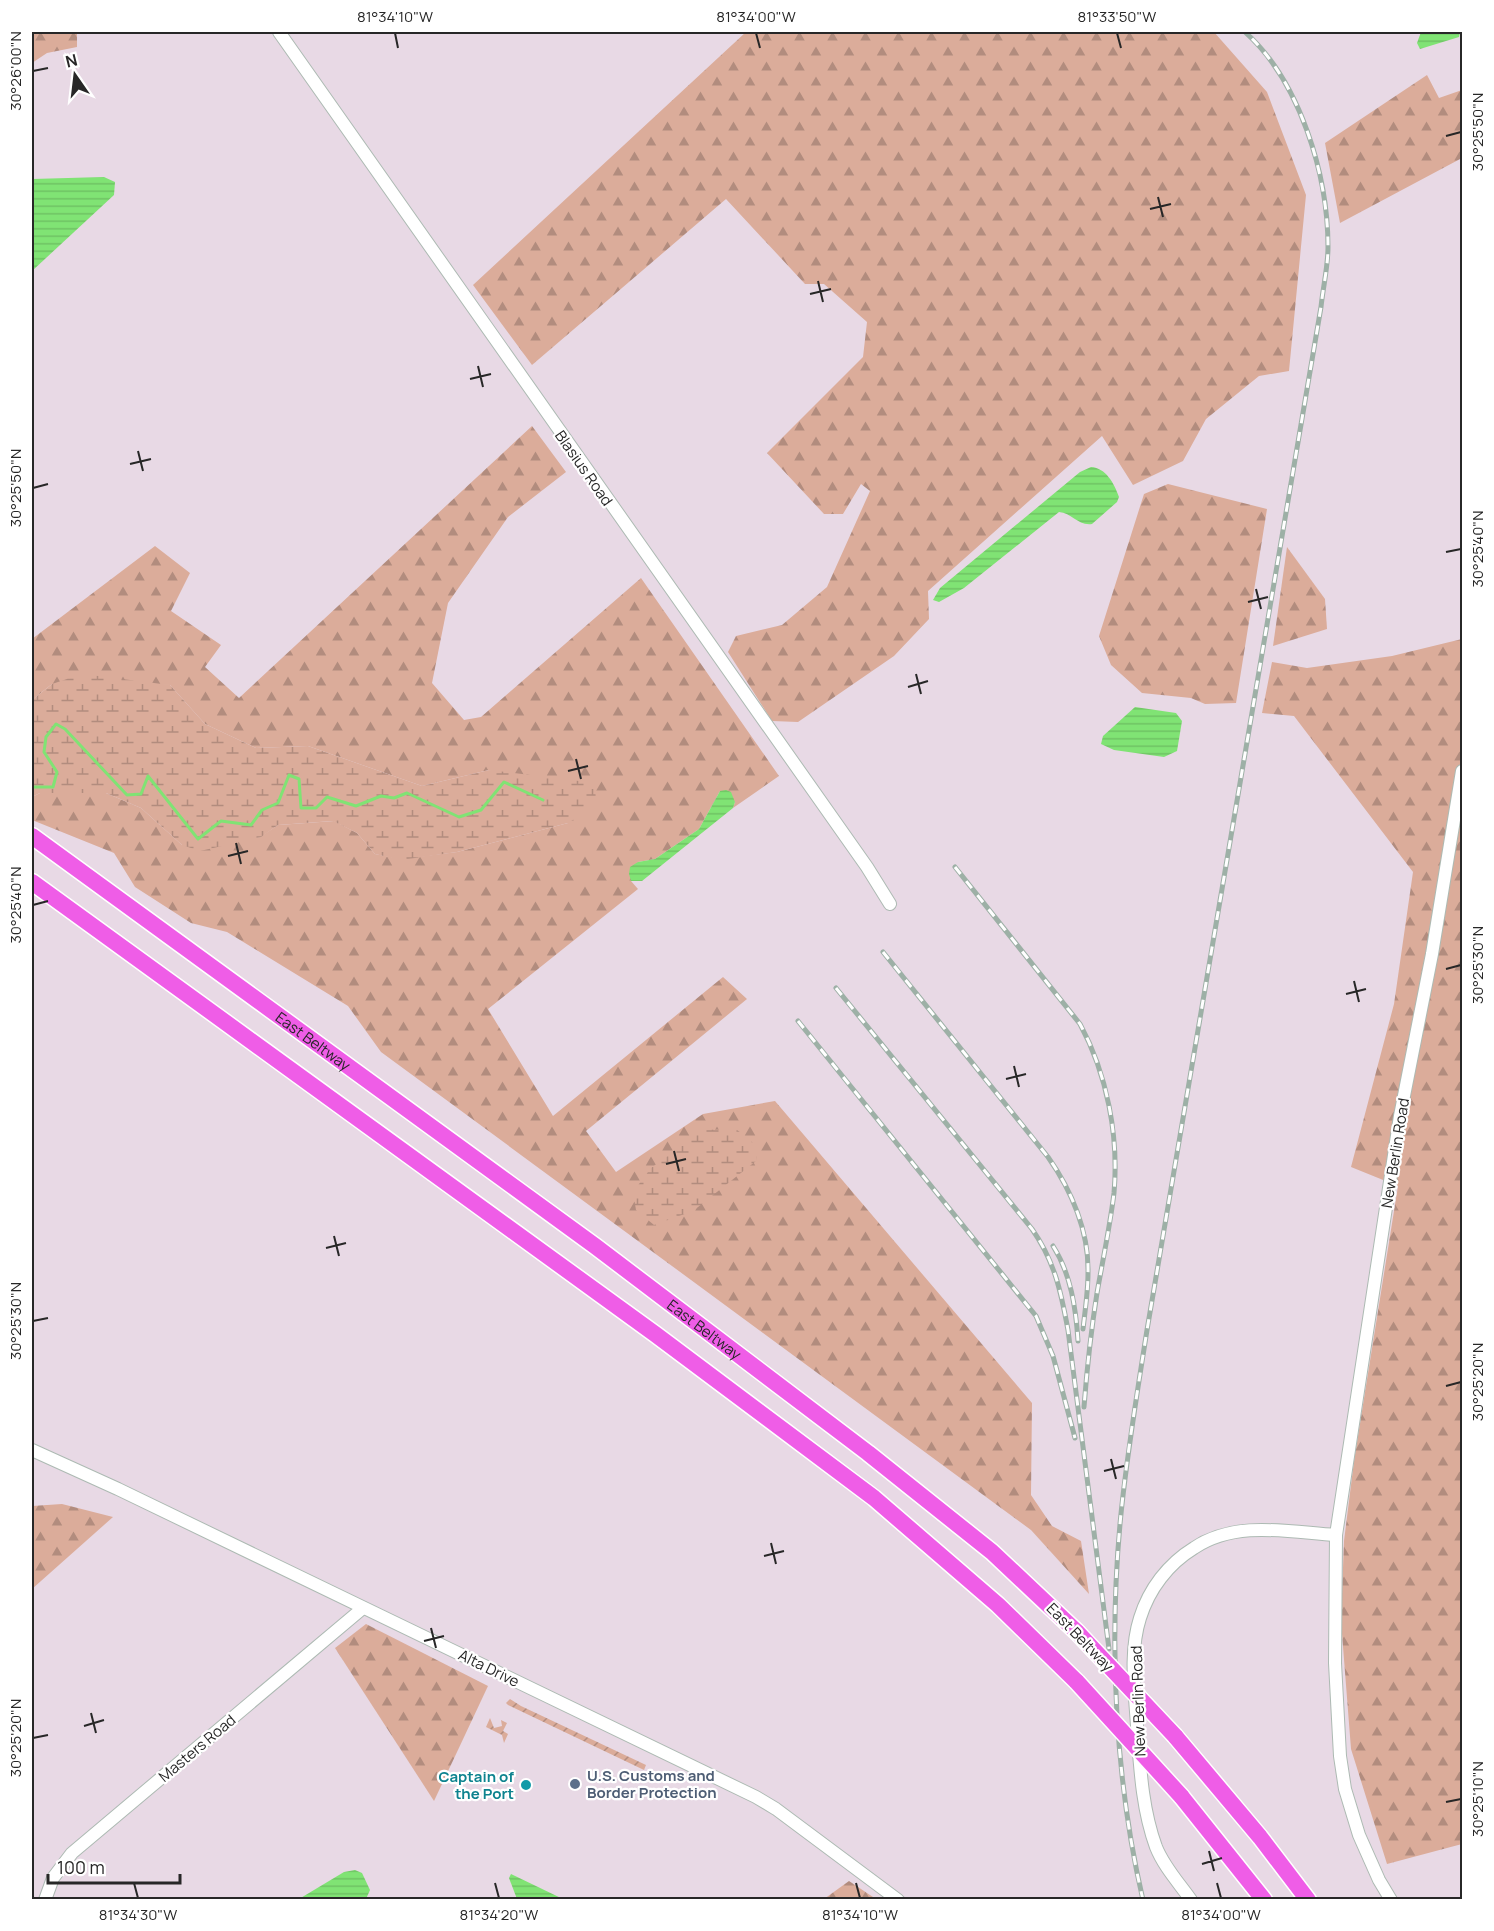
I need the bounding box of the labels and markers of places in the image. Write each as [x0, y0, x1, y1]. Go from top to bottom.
place label: U.S. Customs and Border Protection [587, 1765, 717, 1803]
place label: Captain of the Port [438, 1766, 514, 1804]
marker: U.S. Customs and Border Protection [568, 1777, 582, 1791]
marker: Captain of the Port [519, 1778, 533, 1792]

